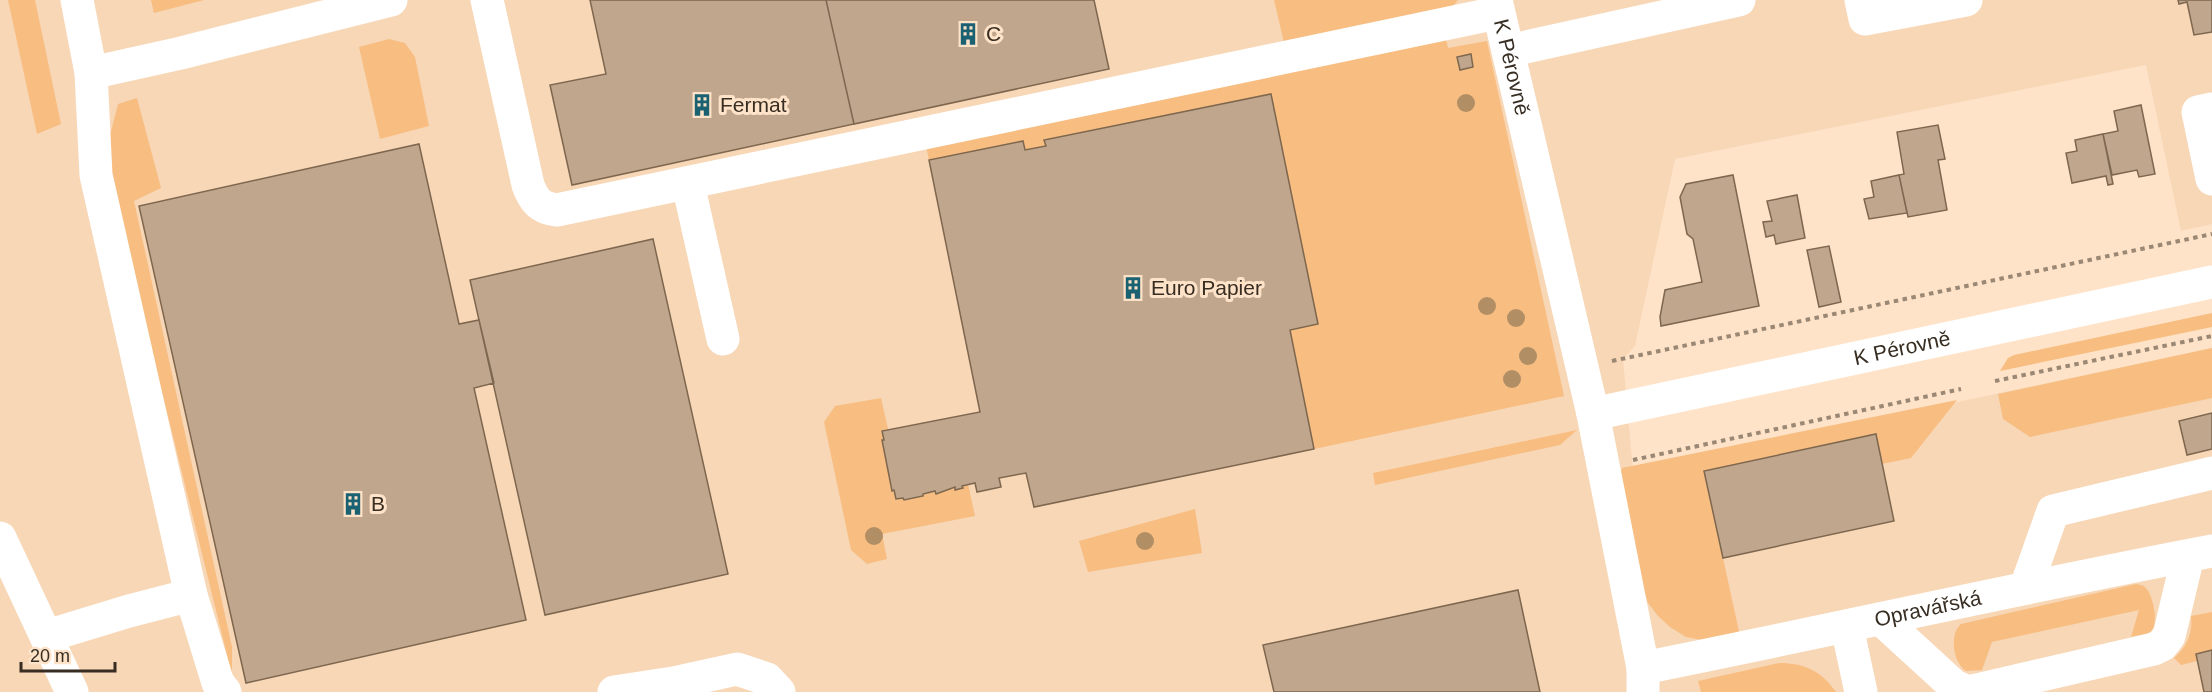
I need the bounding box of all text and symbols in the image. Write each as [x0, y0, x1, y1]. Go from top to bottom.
street label: K Pérovně [1490, 17, 1535, 117]
building icon: C [955, 21, 981, 47]
place label: C [986, 22, 1001, 45]
building icon: Fermat [689, 92, 715, 118]
place label: Fermat [720, 93, 787, 116]
building icon: Euro Papier [1120, 275, 1146, 301]
place label: Euro Papier [1151, 276, 1262, 299]
street label: K Pérovně [1852, 326, 1952, 369]
building icon: B [340, 491, 366, 517]
place label: B [371, 492, 385, 515]
street label: Opravářská [1872, 586, 1984, 631]
scale bar [21, 635, 116, 673]
text: 20 m [30, 646, 70, 666]

